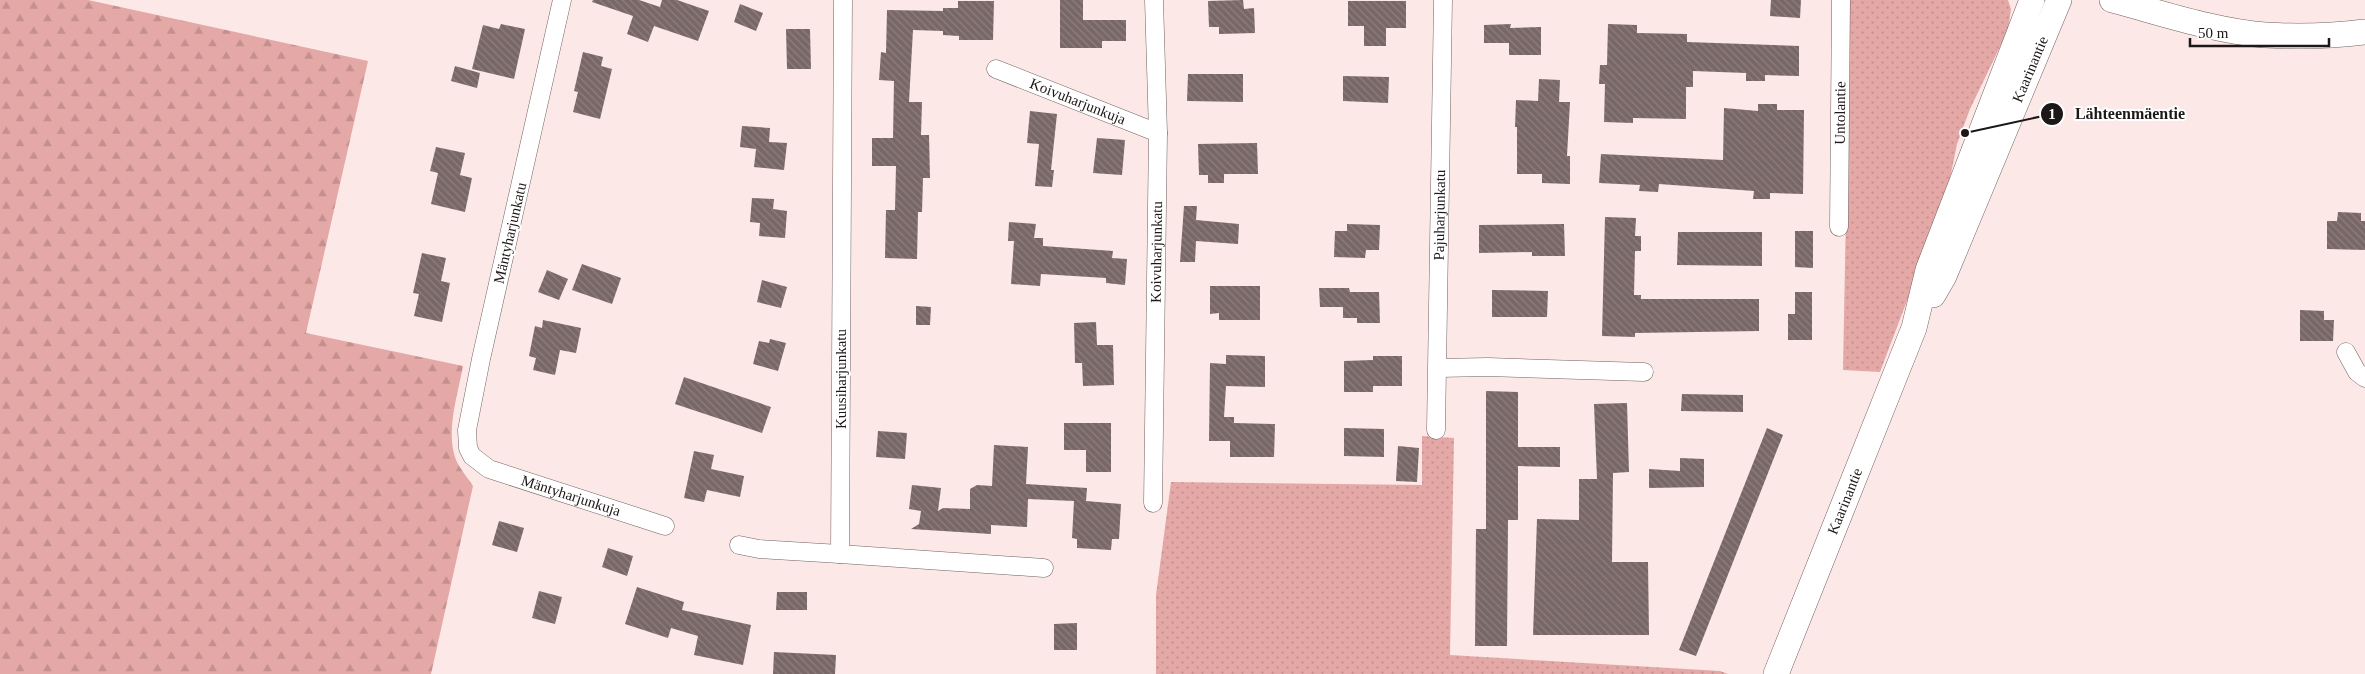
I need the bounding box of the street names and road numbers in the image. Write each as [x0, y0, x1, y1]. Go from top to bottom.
street label: Kaarinantie [2009, 33, 2051, 105]
street label: Koivuharjunkuja [1028, 75, 1128, 128]
street label: Untolantie [1832, 81, 1848, 145]
street label: Pajuharjunkatu [1431, 169, 1448, 261]
street label: Mäntyharjunkatu [491, 180, 530, 285]
street label: Koivuharjunkatu [1148, 201, 1165, 303]
street label: Kuusiharjunkatu [833, 329, 849, 429]
street label: Kaarinantie [1825, 465, 1865, 537]
street label: Mäntyharjunkuja [519, 472, 623, 519]

